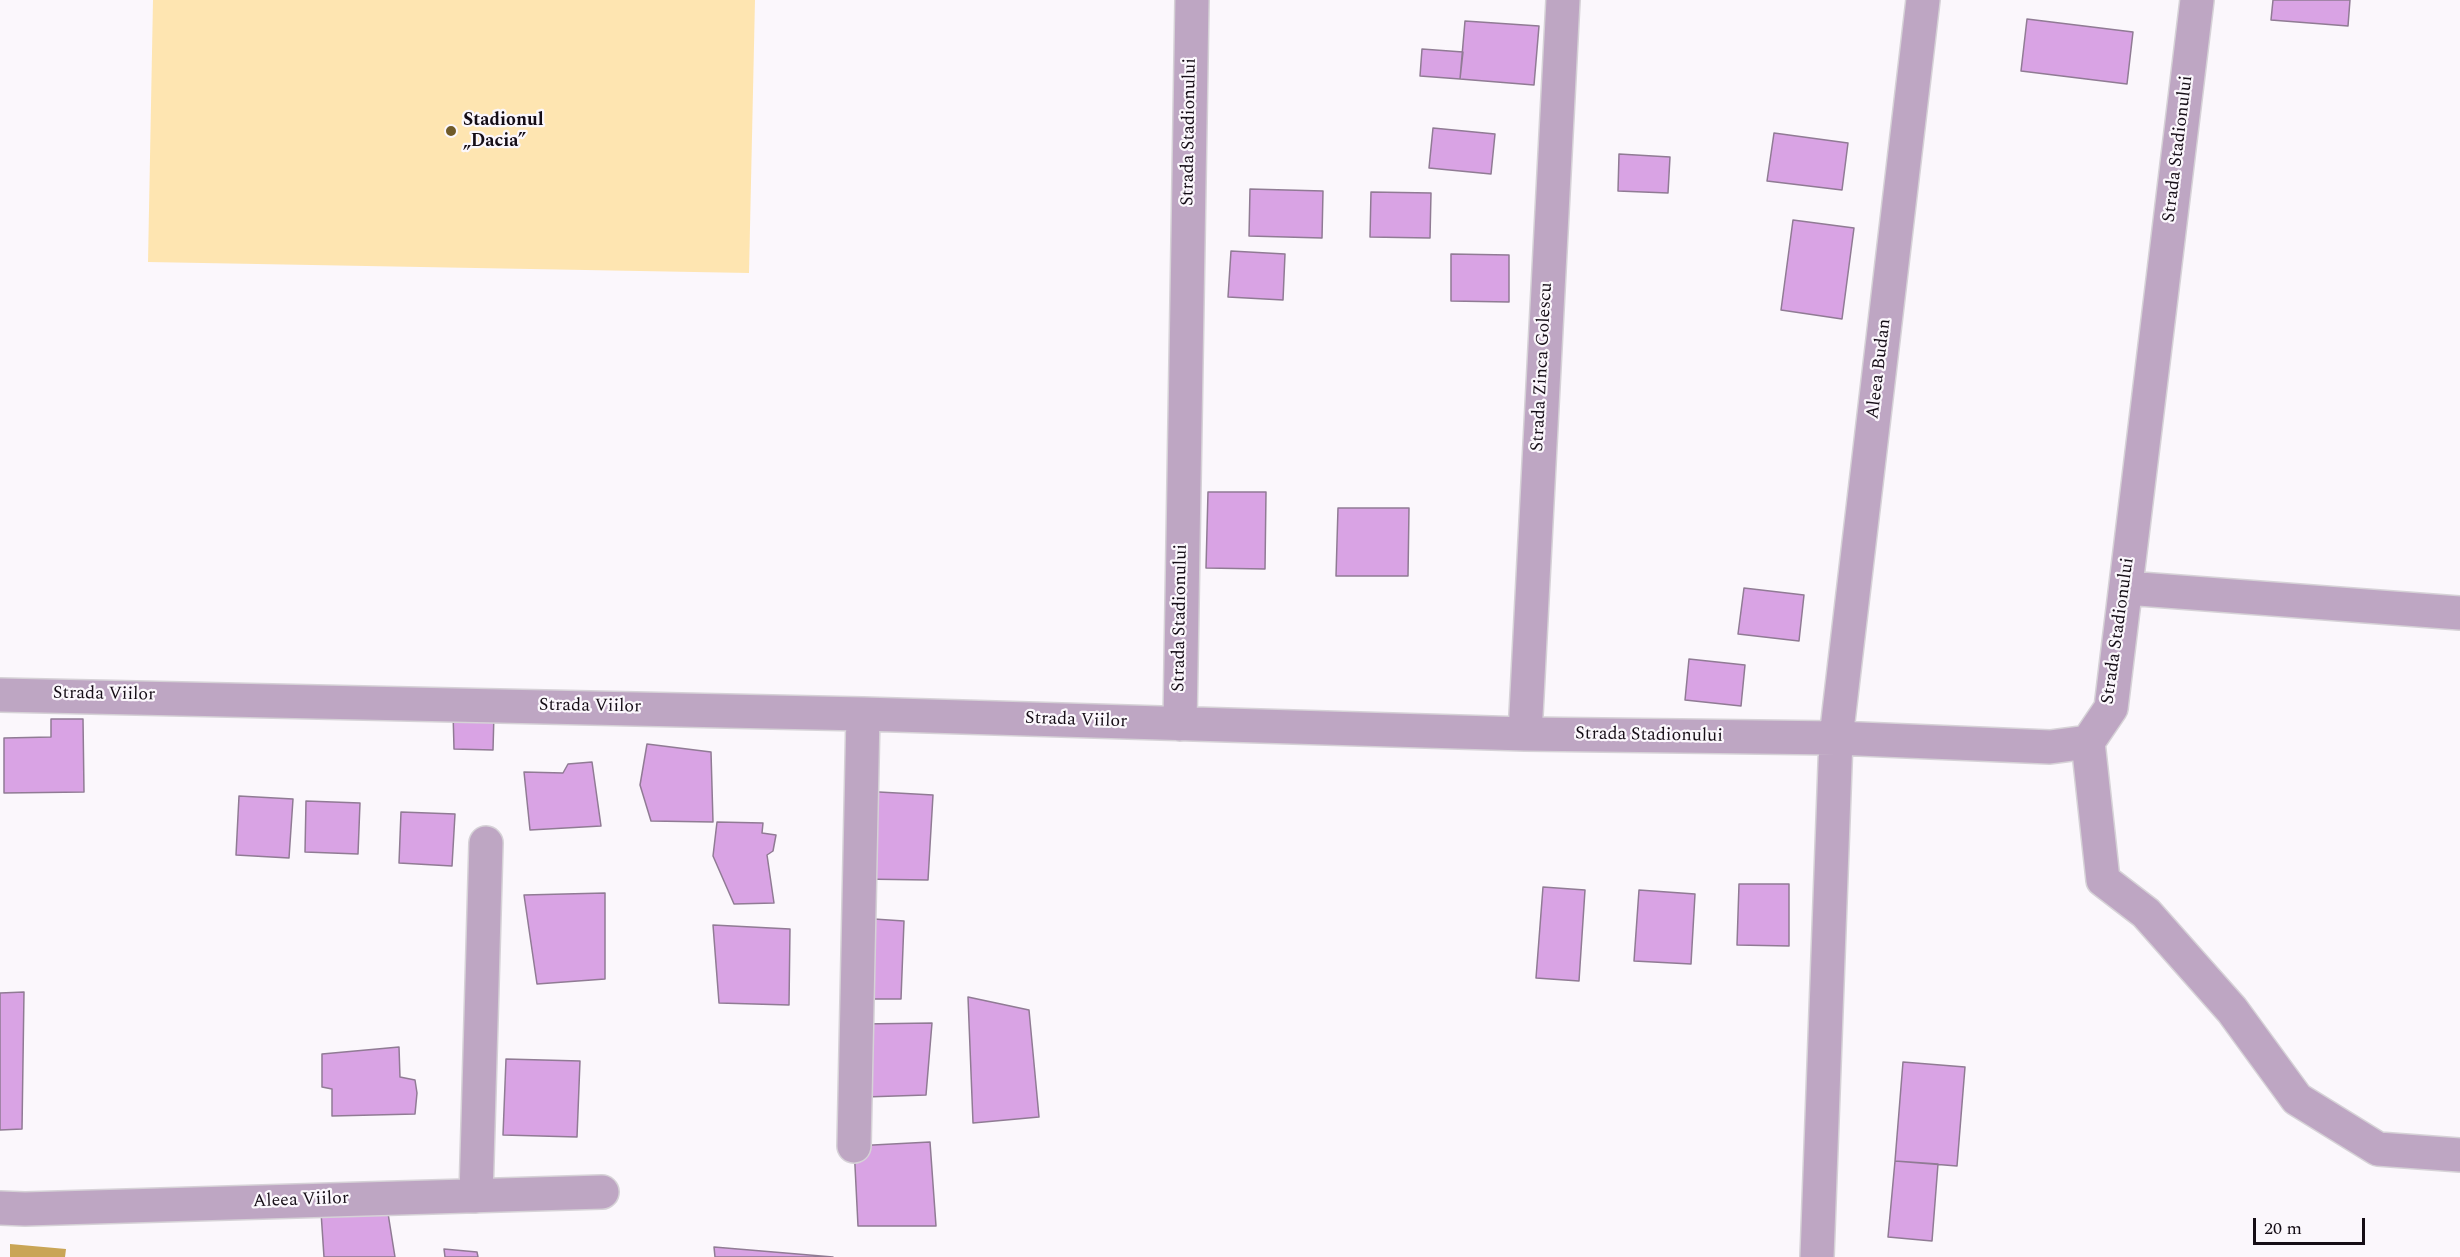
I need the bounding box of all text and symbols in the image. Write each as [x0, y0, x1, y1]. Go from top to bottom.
street label: Strada Stadionului [1178, 58, 1202, 206]
street label: Strada Stadionului [2159, 74, 2199, 224]
place label: Stadionul „Dacia” [463, 110, 544, 152]
marker: Stadionul „Dacia” [444, 124, 458, 138]
street label: Strada Zinca Golescu [1528, 282, 1558, 452]
street label: Aleea Budan [1863, 318, 1897, 420]
street label: Strada Stadionului [1169, 544, 1193, 692]
street label: Strada Stadionului [2098, 556, 2140, 706]
street label: Strada Viilor [53, 683, 155, 707]
street label: Strada Viilor [539, 695, 641, 719]
street label: Strada Viilor [1024, 708, 1128, 734]
street label: Strada Stadionului [1575, 724, 1723, 748]
street label: Aleea Viilor [253, 1189, 349, 1213]
scale bar [2256, 1206, 2368, 1244]
text: 20 m [2264, 1215, 2302, 1242]

